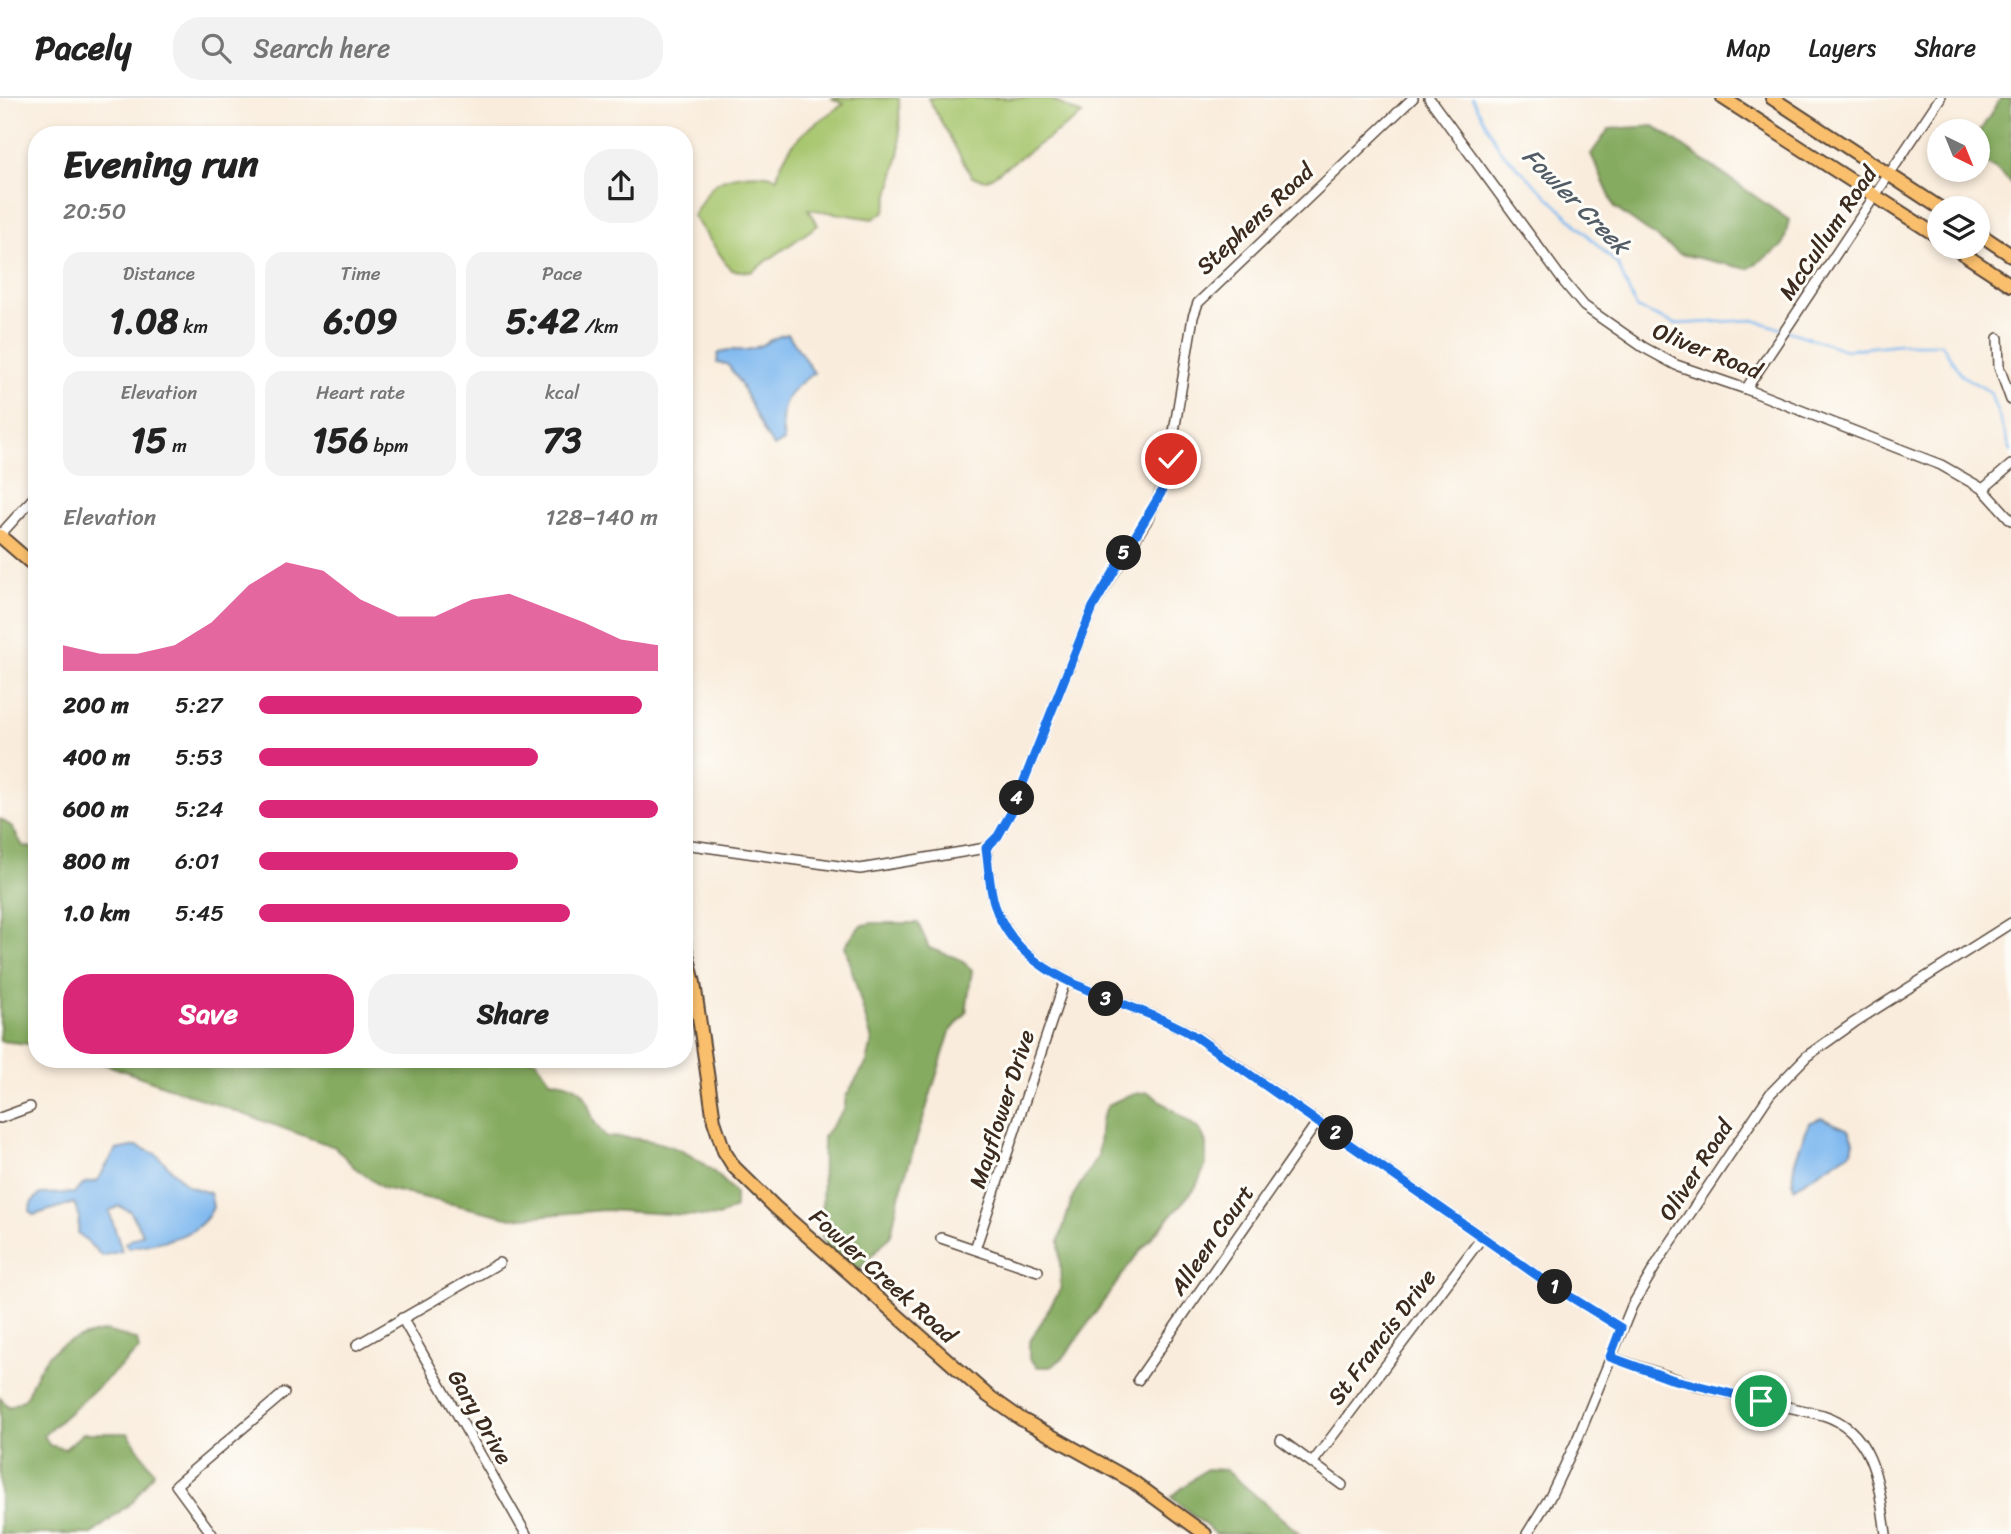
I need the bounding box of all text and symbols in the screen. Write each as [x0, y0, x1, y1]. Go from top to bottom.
search box [173, 17, 663, 80]
text: Pacely [35, 19, 131, 77]
text: Search here [253, 25, 390, 71]
text: Map [1726, 27, 1771, 69]
text: Layers [1809, 27, 1876, 69]
text: Share [1914, 27, 1976, 69]
icon: search [197, 29, 235, 67]
north arrow [1927, 119, 1990, 182]
map controls [1927, 119, 1990, 259]
text: Evening run [63, 131, 259, 198]
water label: Fowler Creek [1512, 137, 1642, 267]
button: share [584, 149, 658, 223]
street label: Stephens Road [1186, 151, 1325, 285]
street label: McCullum Road [1768, 156, 1889, 309]
text: 20:50 [63, 191, 126, 232]
button: layers [1927, 196, 1990, 259]
text: Distance [123, 257, 195, 290]
text: Time [340, 257, 381, 290]
text: Pace [542, 257, 582, 290]
text: 1.08 [110, 290, 178, 352]
text: 6:09 [323, 290, 398, 352]
text: 5:42 [506, 290, 580, 352]
text: km [178, 310, 208, 343]
text: /km [580, 310, 619, 343]
street label: Oliver Road [1646, 310, 1770, 392]
text: Elevation [120, 376, 197, 409]
text: Heart rate [316, 376, 405, 409]
text: kcal [545, 376, 579, 409]
text: 15 [131, 409, 167, 471]
text: 156 [312, 409, 369, 471]
text: 73 [543, 409, 582, 471]
text: m [167, 429, 187, 462]
text: bpm [369, 429, 409, 462]
pin [1141, 429, 1201, 489]
icon: check [1152, 440, 1190, 478]
text: Elevation [63, 497, 156, 538]
text: 128–140 m [546, 497, 658, 538]
pin: 5 [1106, 536, 1142, 570]
text: 5 [1118, 536, 1129, 569]
text: 200 m [63, 685, 129, 726]
text: 5:27 [175, 685, 222, 726]
text: 400 m [63, 737, 130, 778]
text: 5:53 [175, 737, 223, 778]
pin: 4 [1000, 780, 1034, 816]
text: 4 [1011, 781, 1022, 814]
text: 600 m [63, 789, 129, 830]
text: 5:24 [175, 789, 224, 830]
text: 800 m [63, 841, 130, 882]
text: 6:01 [175, 841, 219, 882]
text: 1.0 km [63, 893, 130, 934]
text: 5:45 [175, 893, 224, 934]
button: Save [63, 974, 354, 1054]
button: Share [368, 974, 658, 1054]
pin: 3 [1088, 982, 1124, 1016]
text: 3 [1100, 982, 1111, 1015]
street label: Mayflower Drive [957, 1024, 1047, 1194]
street label: Oliver Road [1648, 1109, 1745, 1229]
pin: 2 [1318, 1116, 1354, 1150]
text: 2 [1330, 1116, 1341, 1149]
street label: Alleen Court [1158, 1176, 1265, 1305]
street label: Fowler Creek Road [799, 1198, 968, 1355]
street label: St Francis Drive [1317, 1259, 1447, 1414]
pin: 1 [1538, 1270, 1572, 1304]
text: 1 [1550, 1270, 1559, 1303]
street label: Gary Drive [436, 1361, 524, 1473]
pin [1731, 1371, 1791, 1431]
icon: arrive [1742, 1382, 1780, 1420]

